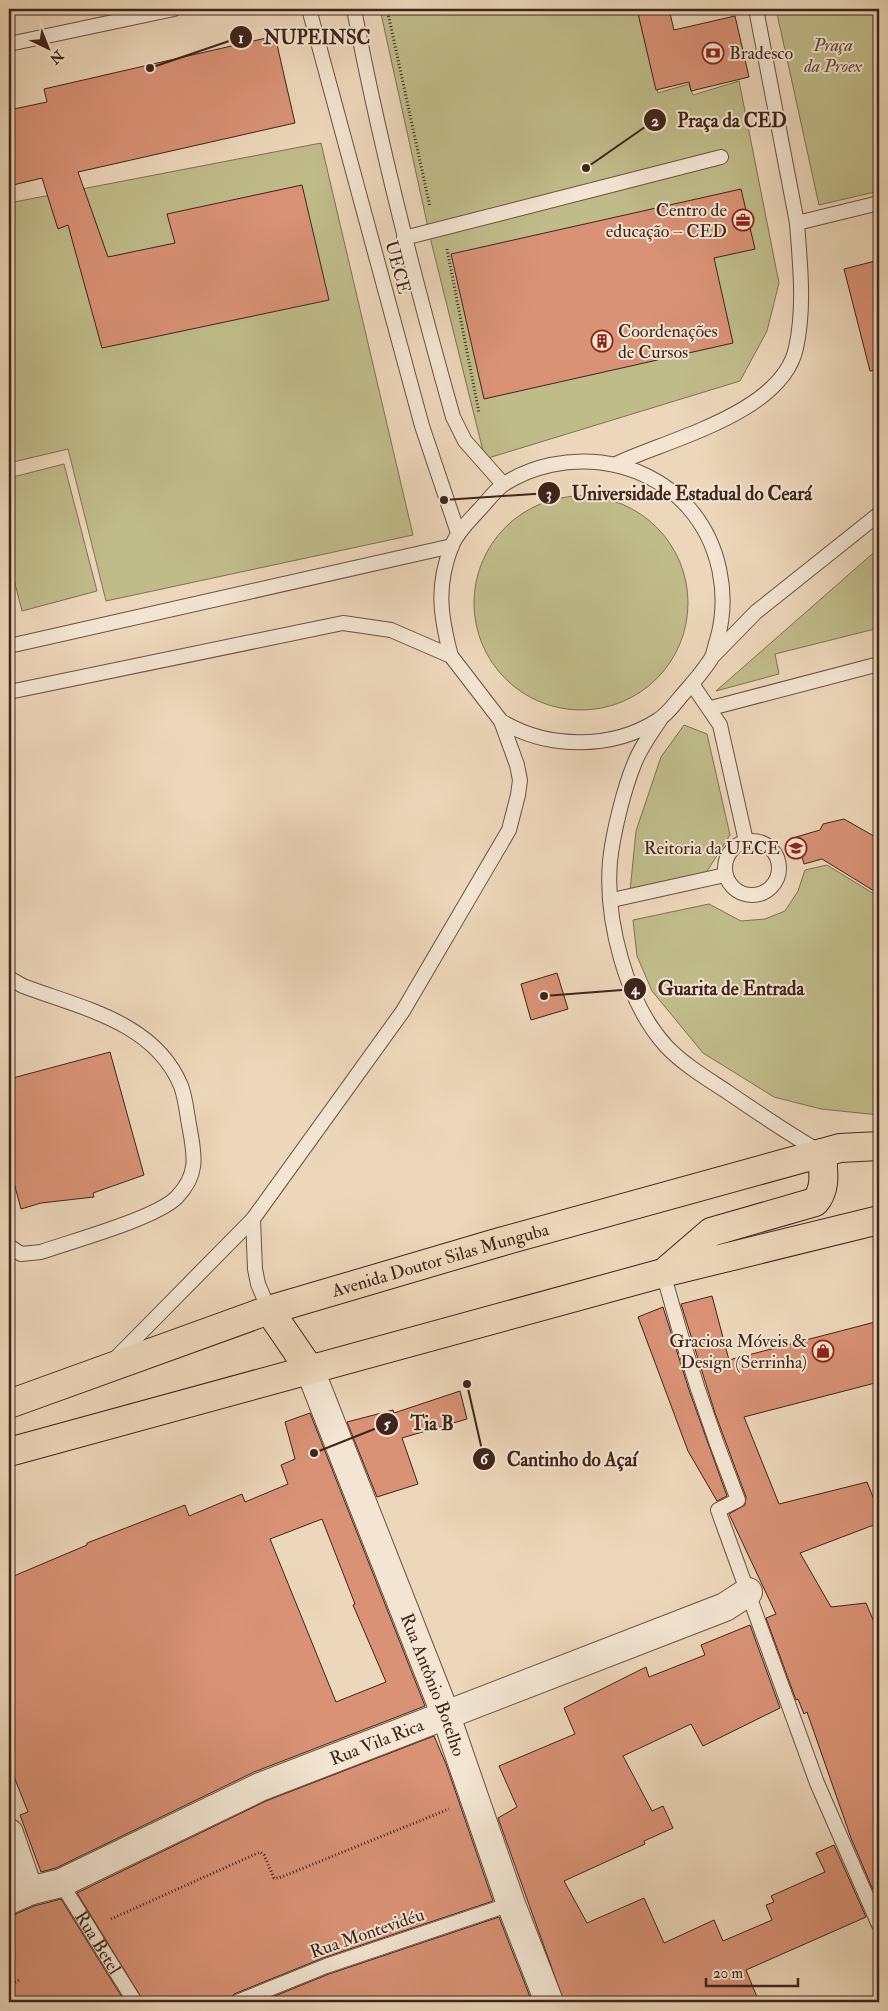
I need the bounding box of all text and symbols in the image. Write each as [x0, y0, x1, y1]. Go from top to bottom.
callout: NUPEINSC [228, 20, 380, 54]
north arrow [22, 22, 72, 72]
text: NUPEINSC [263, 26, 371, 50]
text: 1 [238, 29, 244, 48]
park label: Praça da Proex [803, 34, 862, 78]
bank icon: Bradesco [701, 41, 725, 65]
place label: Bradesco [729, 42, 794, 65]
text: N [46, 46, 68, 68]
callout: Praça da CED [642, 103, 797, 137]
text: Praça da CED [677, 109, 787, 133]
text: 2 [651, 112, 659, 131]
place label: Centro de educação – CED [606, 199, 727, 243]
office icon: Centro de educação – CED [731, 208, 755, 232]
street label: UECE [379, 238, 416, 296]
place label: Coordenações de Cursos [618, 320, 718, 364]
building icon: Coordenações de Cursos [590, 329, 614, 353]
callout: Universidade Estadual do Ceará [537, 476, 822, 510]
text: Universidade Estadual do Ceará [572, 482, 813, 506]
text: 3 [546, 485, 552, 504]
school or university icon: Reitoria da UECE [784, 836, 808, 860]
place label: Reitoria da UECE [644, 837, 780, 860]
callout: Guarita de Entrada [622, 972, 814, 1006]
text: Guarita de Entrada [658, 977, 805, 1001]
text: 4 [630, 980, 640, 999]
street label: Avenida Doutor Silas Munguba [328, 1218, 552, 1303]
place label: Graciosa Móveis & Design (Serrinha) [669, 1330, 807, 1374]
shop icon: Graciosa Móveis & Design (Serrinha) [811, 1339, 835, 1363]
callout: Tia B [375, 1407, 463, 1441]
text: Tia B [409, 1412, 454, 1436]
text: 5 [384, 1415, 391, 1434]
callout: Cantinho do Açaí [472, 1442, 647, 1476]
text: Cantinho do Açaí [507, 1448, 639, 1472]
text: 6 [480, 1450, 489, 1469]
street label: Rua Antônio Botelho [395, 1610, 470, 1760]
street label: Rua Vila Rica [327, 1714, 428, 1771]
street label: Rua Montevidéu [307, 1903, 427, 1964]
street label: Rua Betel [69, 1907, 126, 1979]
scale bar [706, 1956, 798, 1988]
text: 20 m [713, 1964, 743, 1983]

